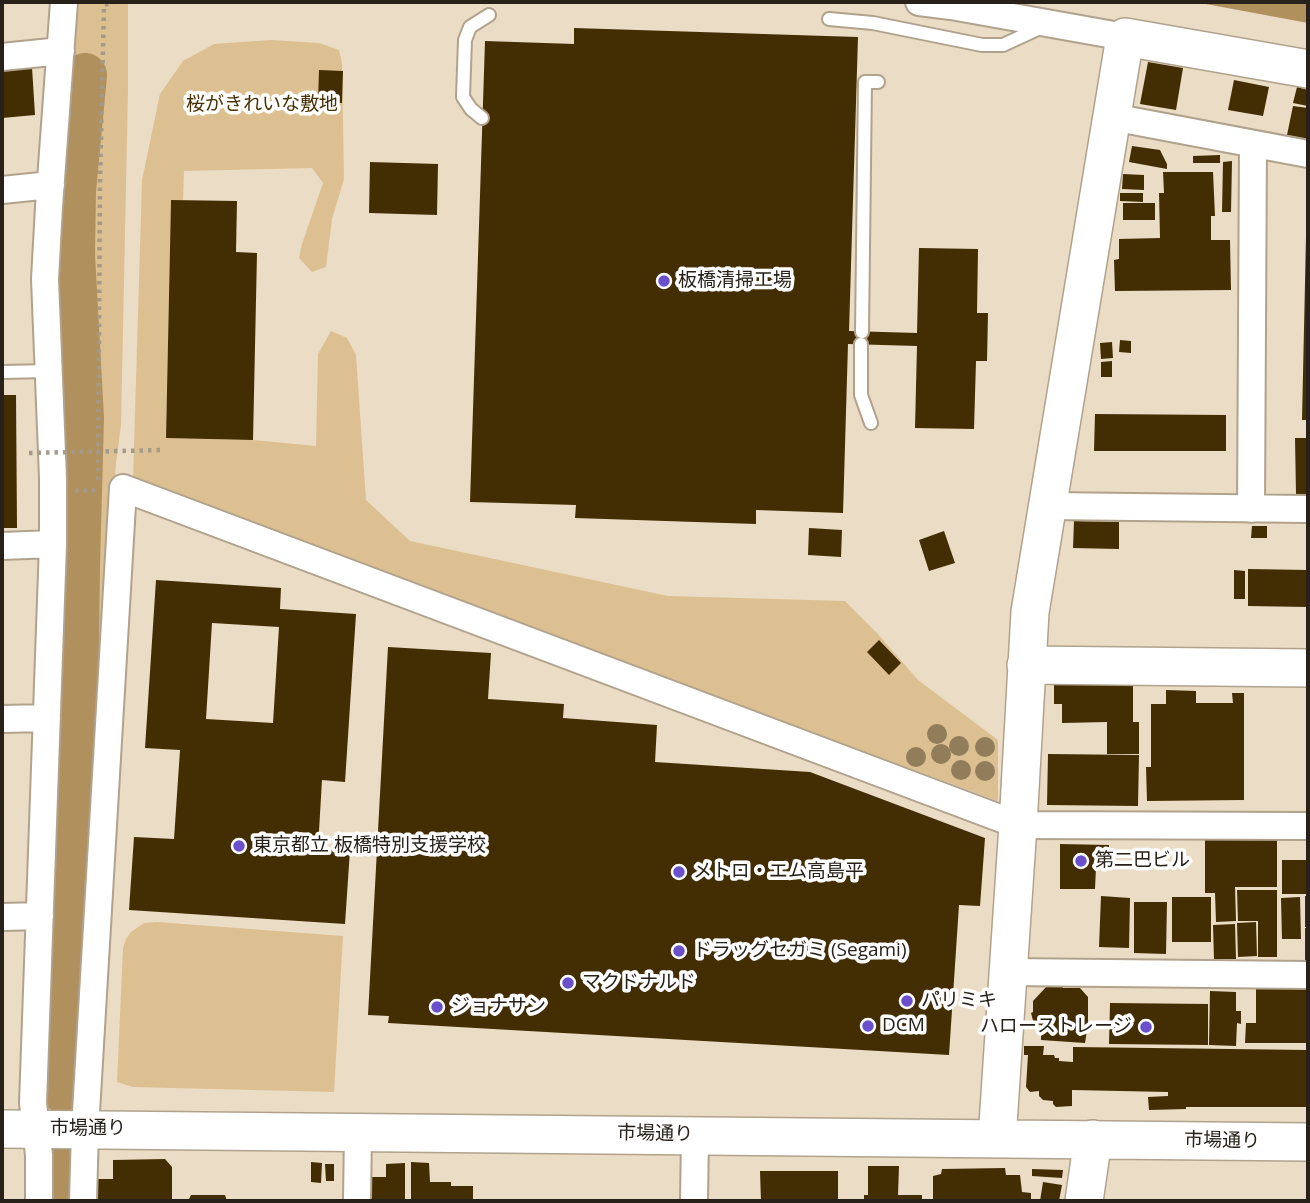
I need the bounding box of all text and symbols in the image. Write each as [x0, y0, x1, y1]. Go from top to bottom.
park label: 桜がきれいな敷地 [186, 94, 338, 116]
place label: 板橋清掃工場 [678, 270, 792, 292]
marker: 板橋清掃工場 [656, 273, 672, 289]
place label: 東京都立 板橋特別支援学校 [253, 835, 486, 857]
marker: 東京都立 板橋特別支援学校 [231, 838, 247, 854]
place label: 第二巴ビル [1095, 850, 1190, 872]
marker: 第二巴ビル [1073, 853, 1089, 869]
place label: メトロ・エム高島平 [693, 861, 864, 883]
marker: メトロ・エム高島平 [671, 864, 687, 880]
place label: ドラッグセガミ (Segami) [693, 940, 906, 962]
marker: ドラッグセガミ (Segami) [671, 943, 687, 959]
place label: マクドナルド [582, 972, 696, 994]
marker: マクドナルド [560, 975, 576, 991]
place label: パリミキ [921, 990, 997, 1012]
marker: パリミキ [899, 993, 915, 1009]
place label: ジョナサン [451, 996, 546, 1018]
marker: ジョナサン [429, 999, 445, 1015]
place label: DCM [882, 1015, 925, 1037]
place label: ハローストレージ [980, 1016, 1132, 1038]
marker: DCM [860, 1018, 876, 1034]
marker: ハローストレージ [1138, 1019, 1154, 1035]
street label: 市場通り [50, 1118, 126, 1140]
street label: 市場通り [617, 1122, 693, 1146]
street label: 市場通り [1184, 1129, 1260, 1153]

